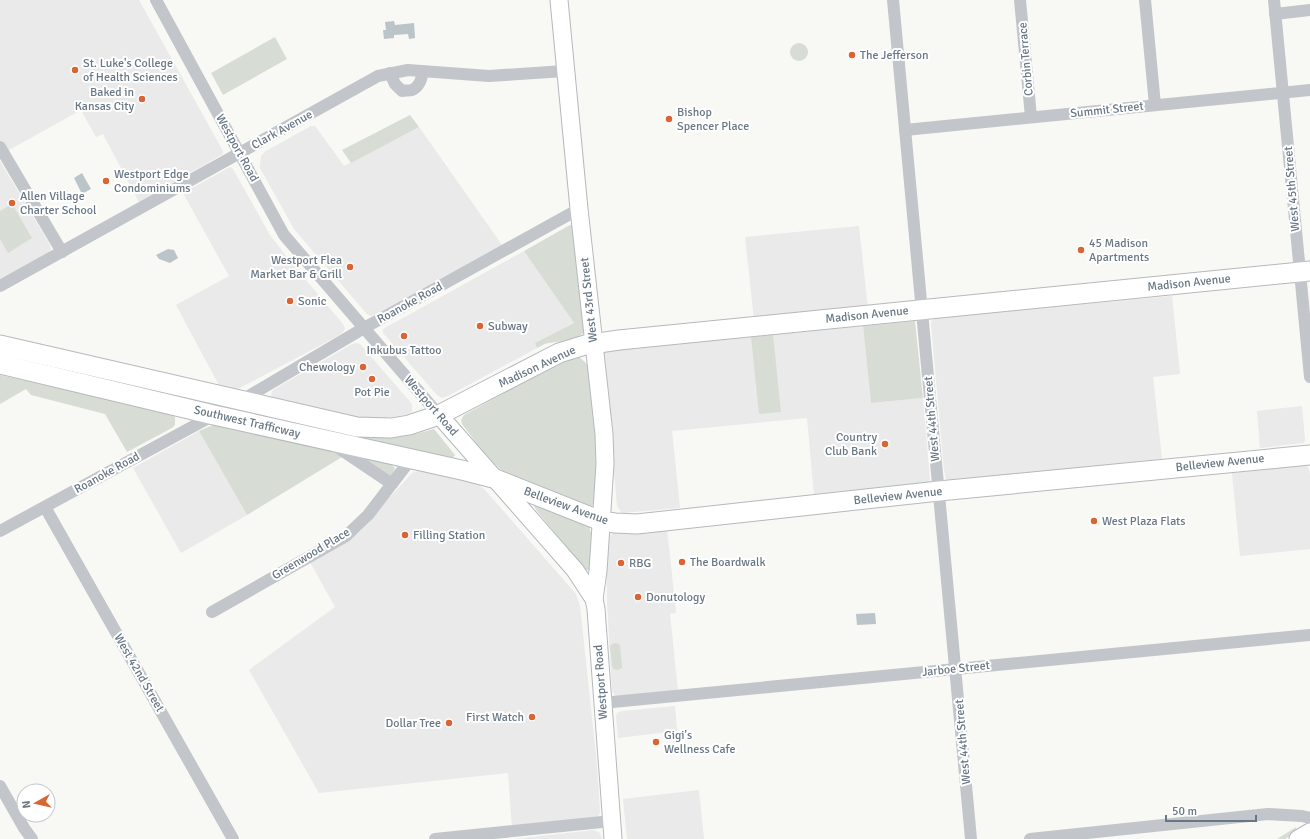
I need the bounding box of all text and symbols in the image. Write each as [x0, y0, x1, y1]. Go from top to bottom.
street label: Corbin Terrace [1015, 22, 1037, 96]
place label: The Jefferson [860, 48, 929, 63]
marker: The Jefferson [847, 50, 857, 60]
place label: St. Luke's College of Health Sciences [83, 56, 178, 85]
marker: St. Luke's College of Health Sciences [70, 65, 80, 75]
place label: Baked in Kansas City [75, 85, 134, 114]
marker: Baked in Kansas City [137, 94, 147, 104]
street label: Summit Street [1070, 99, 1144, 121]
place label: Bishop Spencer Place [677, 105, 749, 134]
street label: Clark Avenue [249, 107, 315, 153]
street label: Westport Road [212, 112, 262, 184]
marker: Bishop Spencer Place [664, 114, 674, 124]
street label: West 45th Street [1281, 146, 1303, 232]
place label: Westport Edge Condominiums [114, 167, 191, 196]
marker: Westport Edge Condominiums [101, 176, 111, 186]
place label: Allen Village Charter School [20, 189, 97, 218]
marker: Allen Village Charter School [7, 198, 17, 208]
place label: 45 Madison Apartments [1089, 236, 1149, 265]
marker: 45 Madison Apartments [1076, 245, 1086, 255]
place label: Westport Flea Market Bar & Grill [250, 253, 342, 282]
street label: West 43rd Street [577, 257, 601, 343]
marker: Westport Flea Market Bar & Grill [345, 262, 355, 272]
street label: Madison Avenue [1147, 271, 1231, 295]
street label: Roanoke Road [375, 279, 445, 327]
place label: Sonic [298, 294, 327, 309]
marker: Sonic [285, 296, 295, 306]
street label: Madison Avenue [825, 303, 909, 327]
place label: Subway [488, 319, 528, 334]
marker: Subway [475, 321, 485, 331]
marker: Inkubus Tattoo [399, 331, 409, 341]
place label: Inkubus Tattoo [367, 343, 441, 358]
street label: Madison Avenue [496, 343, 578, 391]
place label: Chewology [299, 360, 355, 375]
marker: Chewology [358, 362, 368, 372]
street label: Westport Road [401, 373, 461, 439]
marker: Pot Pie [367, 374, 377, 384]
street label: West 44th Street [921, 376, 943, 462]
place label: Pot Pie [354, 385, 390, 400]
street label: Southwest Trafficway [192, 402, 302, 442]
place label: Country Club Bank [825, 430, 877, 459]
marker: Country Club Bank [880, 439, 890, 449]
street label: Roanoke Road [72, 449, 142, 497]
street label: Belleview Avenue [1175, 451, 1265, 475]
street label: Belleview Avenue [522, 484, 610, 528]
street label: Belleview Avenue [853, 484, 943, 508]
place label: West Plaza Flats [1102, 514, 1186, 529]
marker: West Plaza Flats [1089, 516, 1099, 526]
street label: Greenwood Place [269, 525, 353, 583]
place label: Filling Station [413, 528, 485, 543]
marker: Filling Station [400, 530, 410, 540]
place label: The Boardwalk [690, 555, 766, 570]
place label: RBG [629, 556, 651, 571]
marker: The Boardwalk [677, 557, 687, 567]
marker: RBG [616, 558, 626, 568]
place label: Donutology [646, 590, 705, 605]
marker: Donutology [633, 592, 643, 602]
street label: West 42nd Street [111, 631, 167, 715]
street label: Westport Road [591, 644, 611, 720]
street label: Jarboe Street [921, 658, 991, 680]
street label: West 44th Street [952, 699, 974, 785]
place label: First Watch [466, 710, 524, 725]
marker: First Watch [527, 712, 537, 722]
place label: Dollar Tree [385, 716, 441, 731]
marker: Dollar Tree [444, 718, 454, 728]
place label: Gigi's Wellness Cafe [664, 728, 736, 757]
marker: Gigi's Wellness Cafe [651, 737, 661, 747]
north arrow [16, 783, 56, 823]
scale bar [1166, 797, 1256, 823]
text: N [20, 800, 34, 809]
text: 50 m [1172, 804, 1197, 819]

